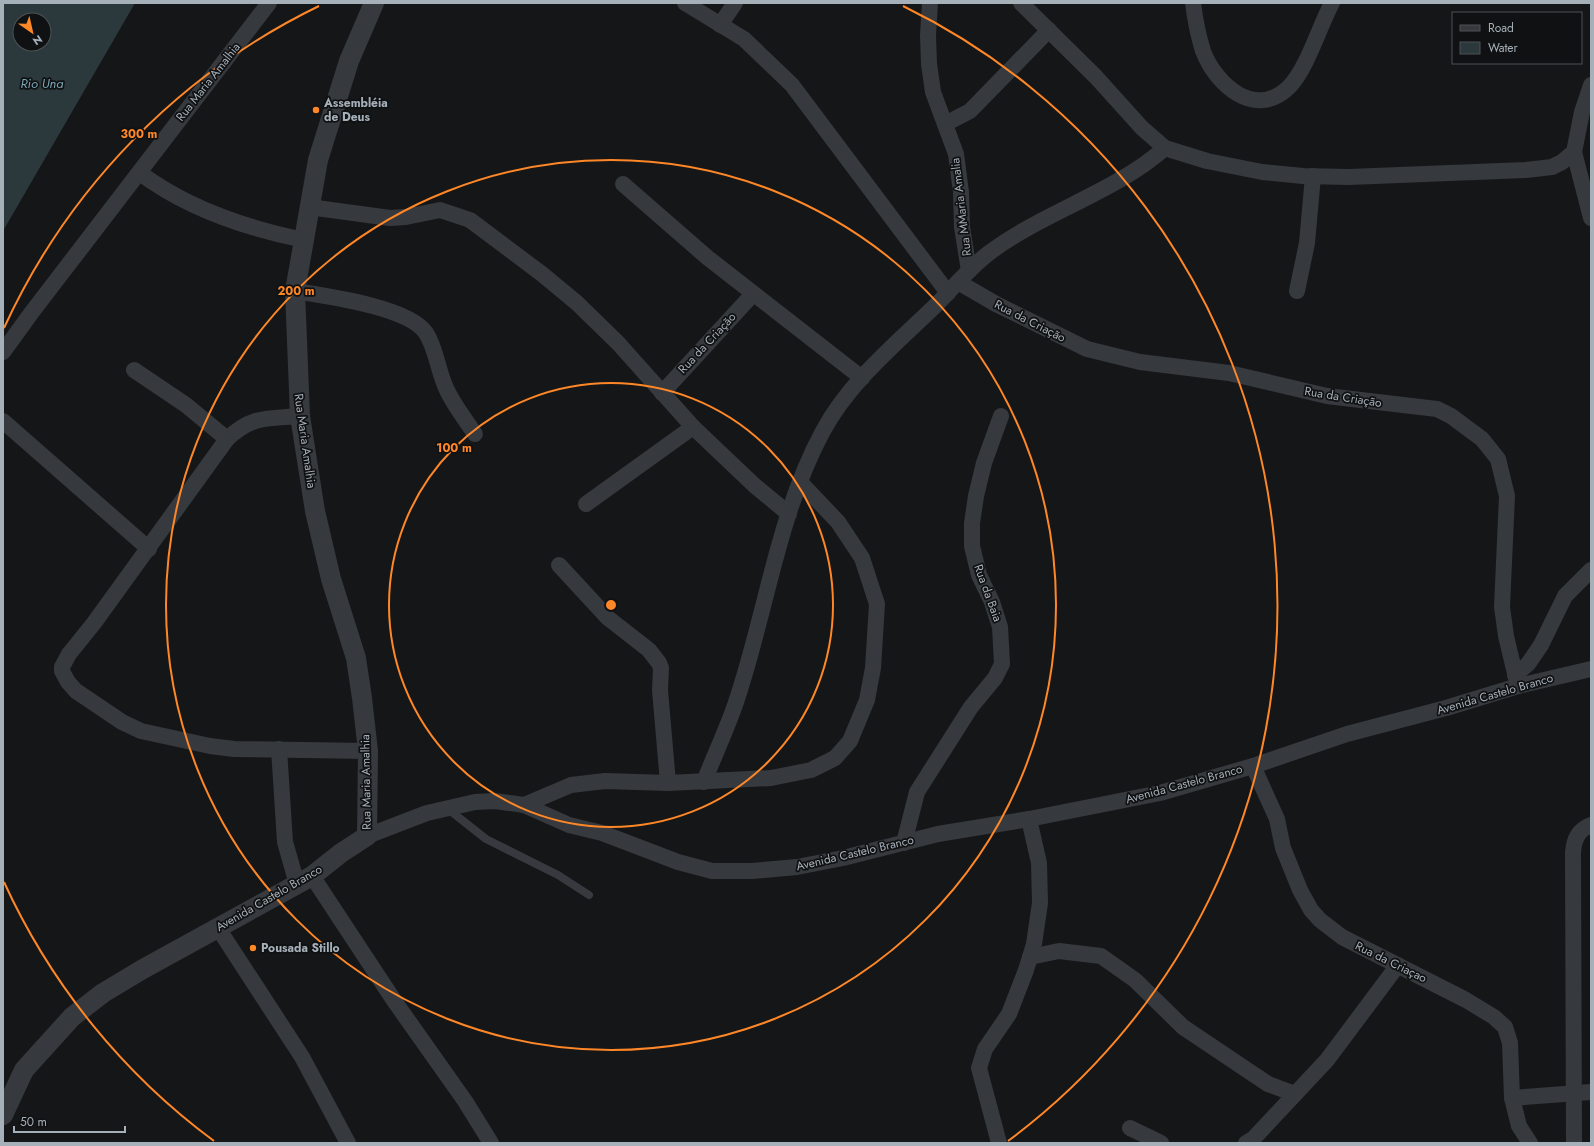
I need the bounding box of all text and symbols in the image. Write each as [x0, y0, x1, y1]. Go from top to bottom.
north arrow [12, 12, 52, 52]
legend [1452, 12, 1582, 64]
text: Road [1488, 19, 1514, 37]
text: N [29, 31, 46, 49]
street label: Rua Maria Amalhia [172, 39, 245, 125]
text: Water [1488, 39, 1519, 57]
water label: Rio Una [21, 74, 63, 93]
place label: Assembléia de Deus [323, 94, 388, 126]
marker: Assembléia de Deus [311, 105, 321, 115]
text: 300 m [121, 125, 158, 143]
street label: Rua MMaria Amalia [946, 157, 976, 257]
text: 200 m [277, 282, 315, 300]
street label: Rua da Criação [991, 295, 1069, 347]
street label: Rua da Criação [674, 308, 740, 378]
street label: Rua da Criação [1303, 382, 1383, 412]
street label: Rua Maria Amalhia [289, 392, 321, 490]
text: 100 m [436, 439, 472, 457]
street label: Rua da Baia [969, 562, 1007, 624]
centre of rings [604, 598, 618, 612]
street label: Avenida Castelo Branco [1435, 669, 1556, 719]
street label: Rua Maria Amalhia [356, 734, 376, 830]
street label: Avenida Castelo Branco [1124, 760, 1245, 808]
street label: Avenida Castelo Branco [794, 831, 916, 875]
street label: Avenida Castelo Branco [212, 860, 326, 936]
street label: Rua da Criaçao [1352, 937, 1430, 987]
place label: Pousada Stillo [261, 939, 340, 957]
marker: Pousada Stillo [248, 943, 258, 953]
scale bar [14, 1108, 125, 1134]
text: 50 m [20, 1113, 47, 1131]

